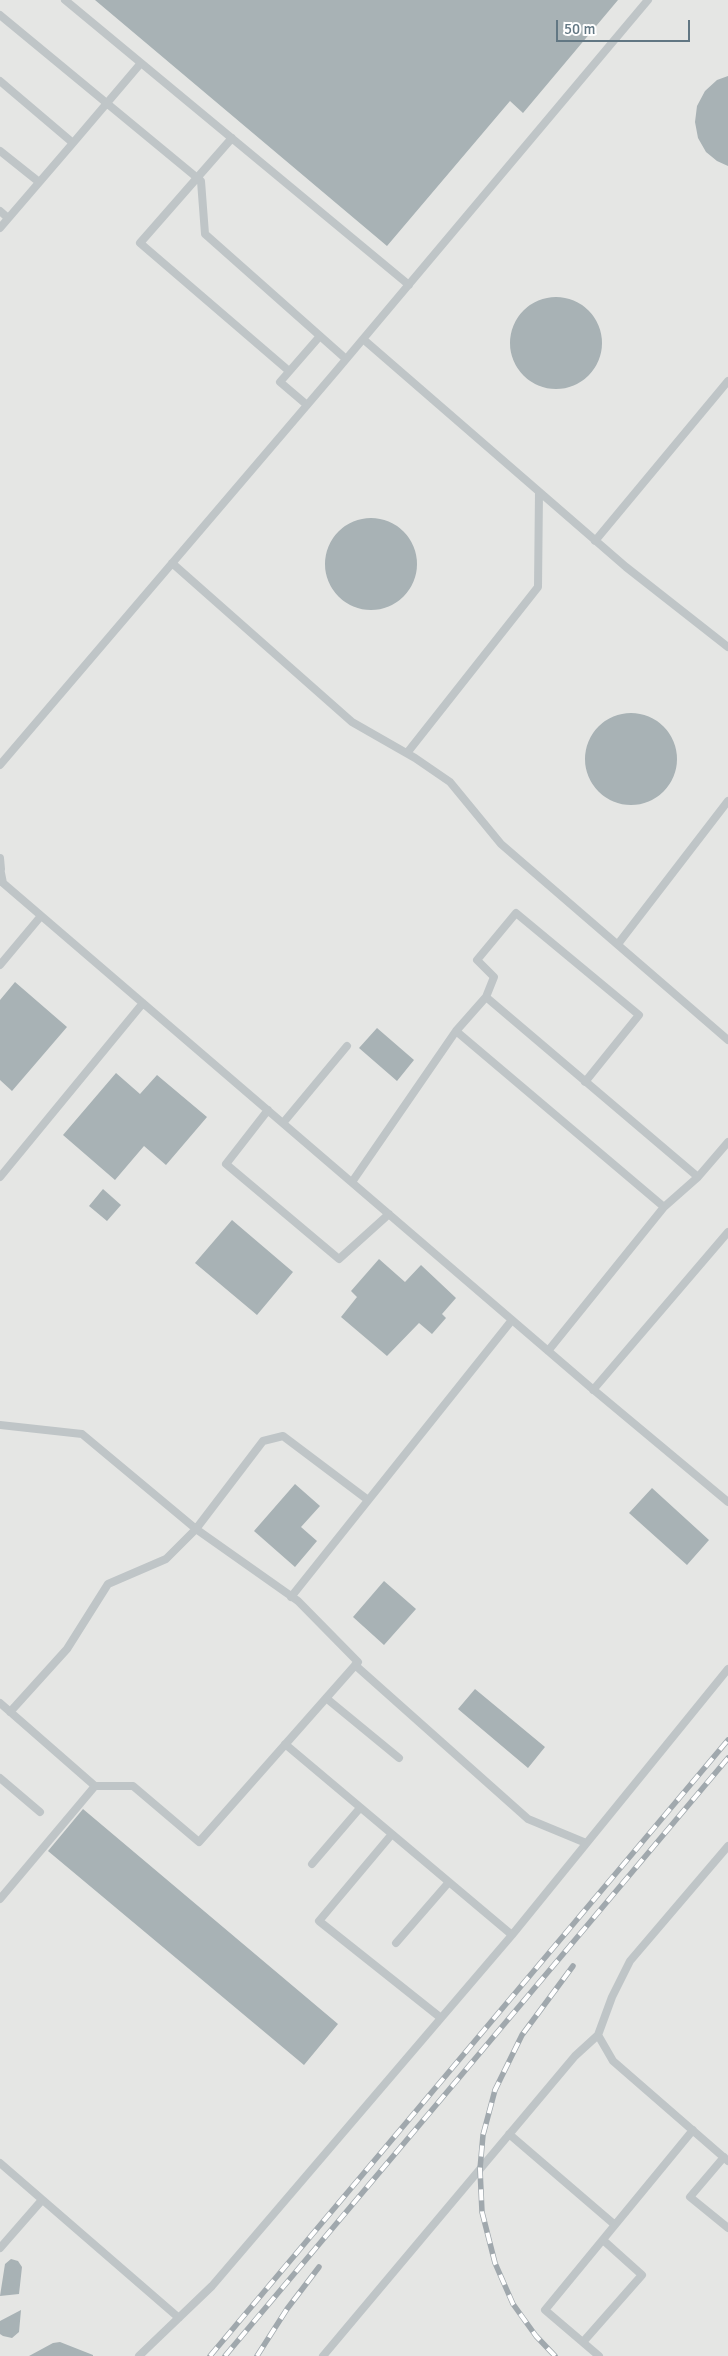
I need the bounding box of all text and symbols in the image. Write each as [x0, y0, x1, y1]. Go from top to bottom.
scale bar [558, 10, 692, 42]
text: 50 m [564, 20, 595, 38]

